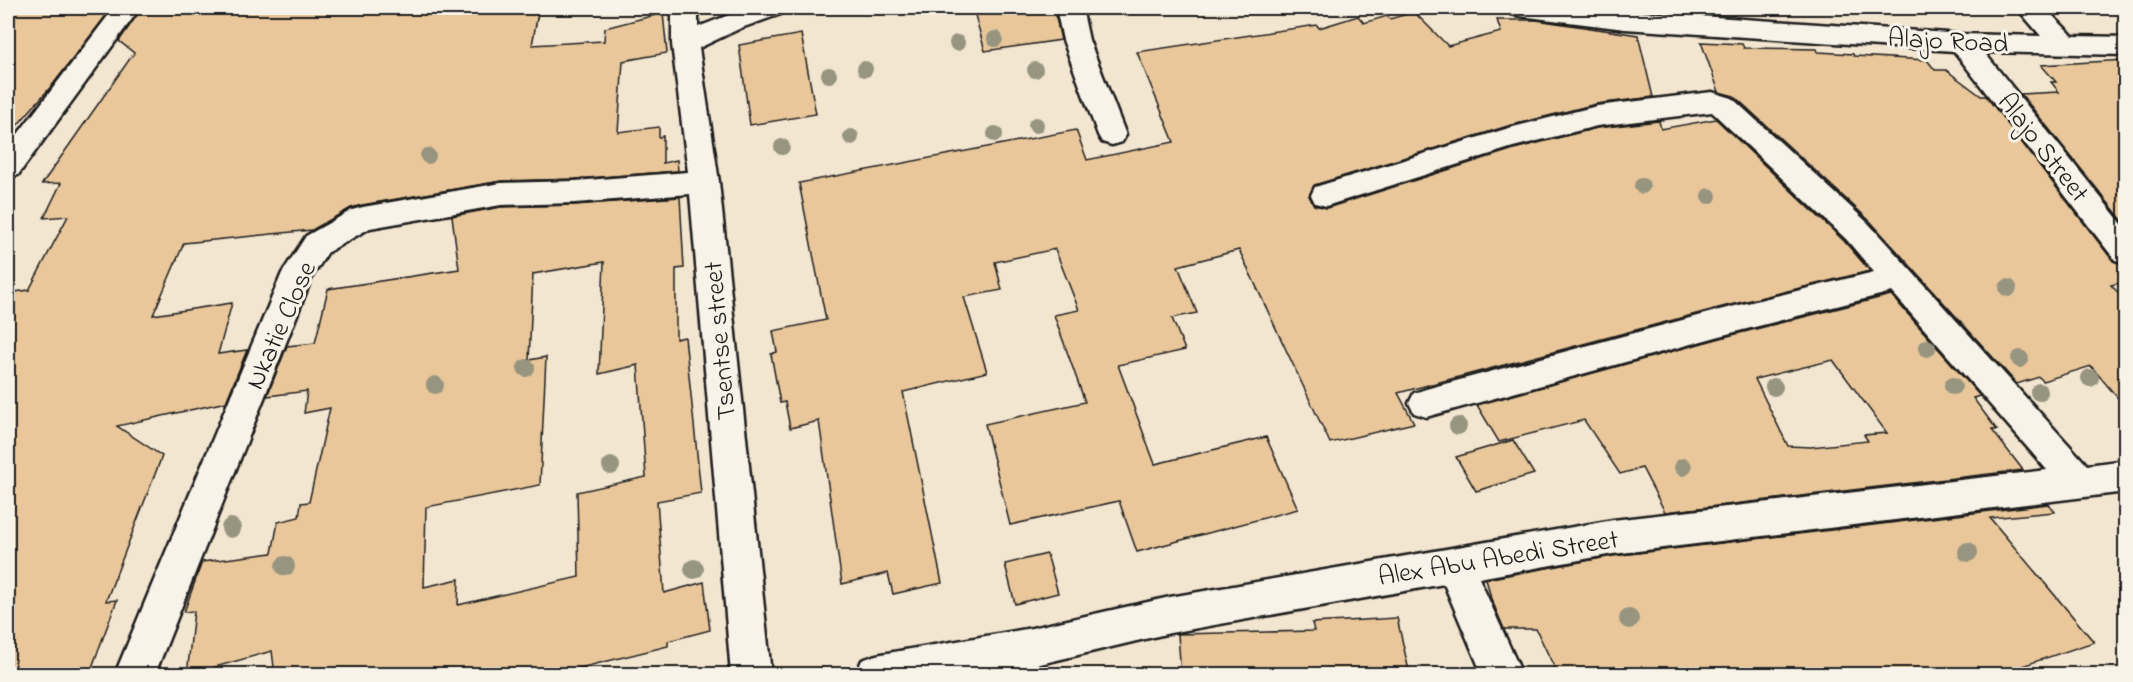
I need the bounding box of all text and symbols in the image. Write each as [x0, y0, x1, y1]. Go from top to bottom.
street label: Alajo Road [1887, 20, 2009, 65]
street label: Alajo Street [1987, 85, 2097, 212]
street label: Nkatie Close [237, 255, 328, 396]
street label: Tsentse street [695, 260, 748, 422]
street label: Alex Abu Abedi Street [1375, 521, 1621, 598]

